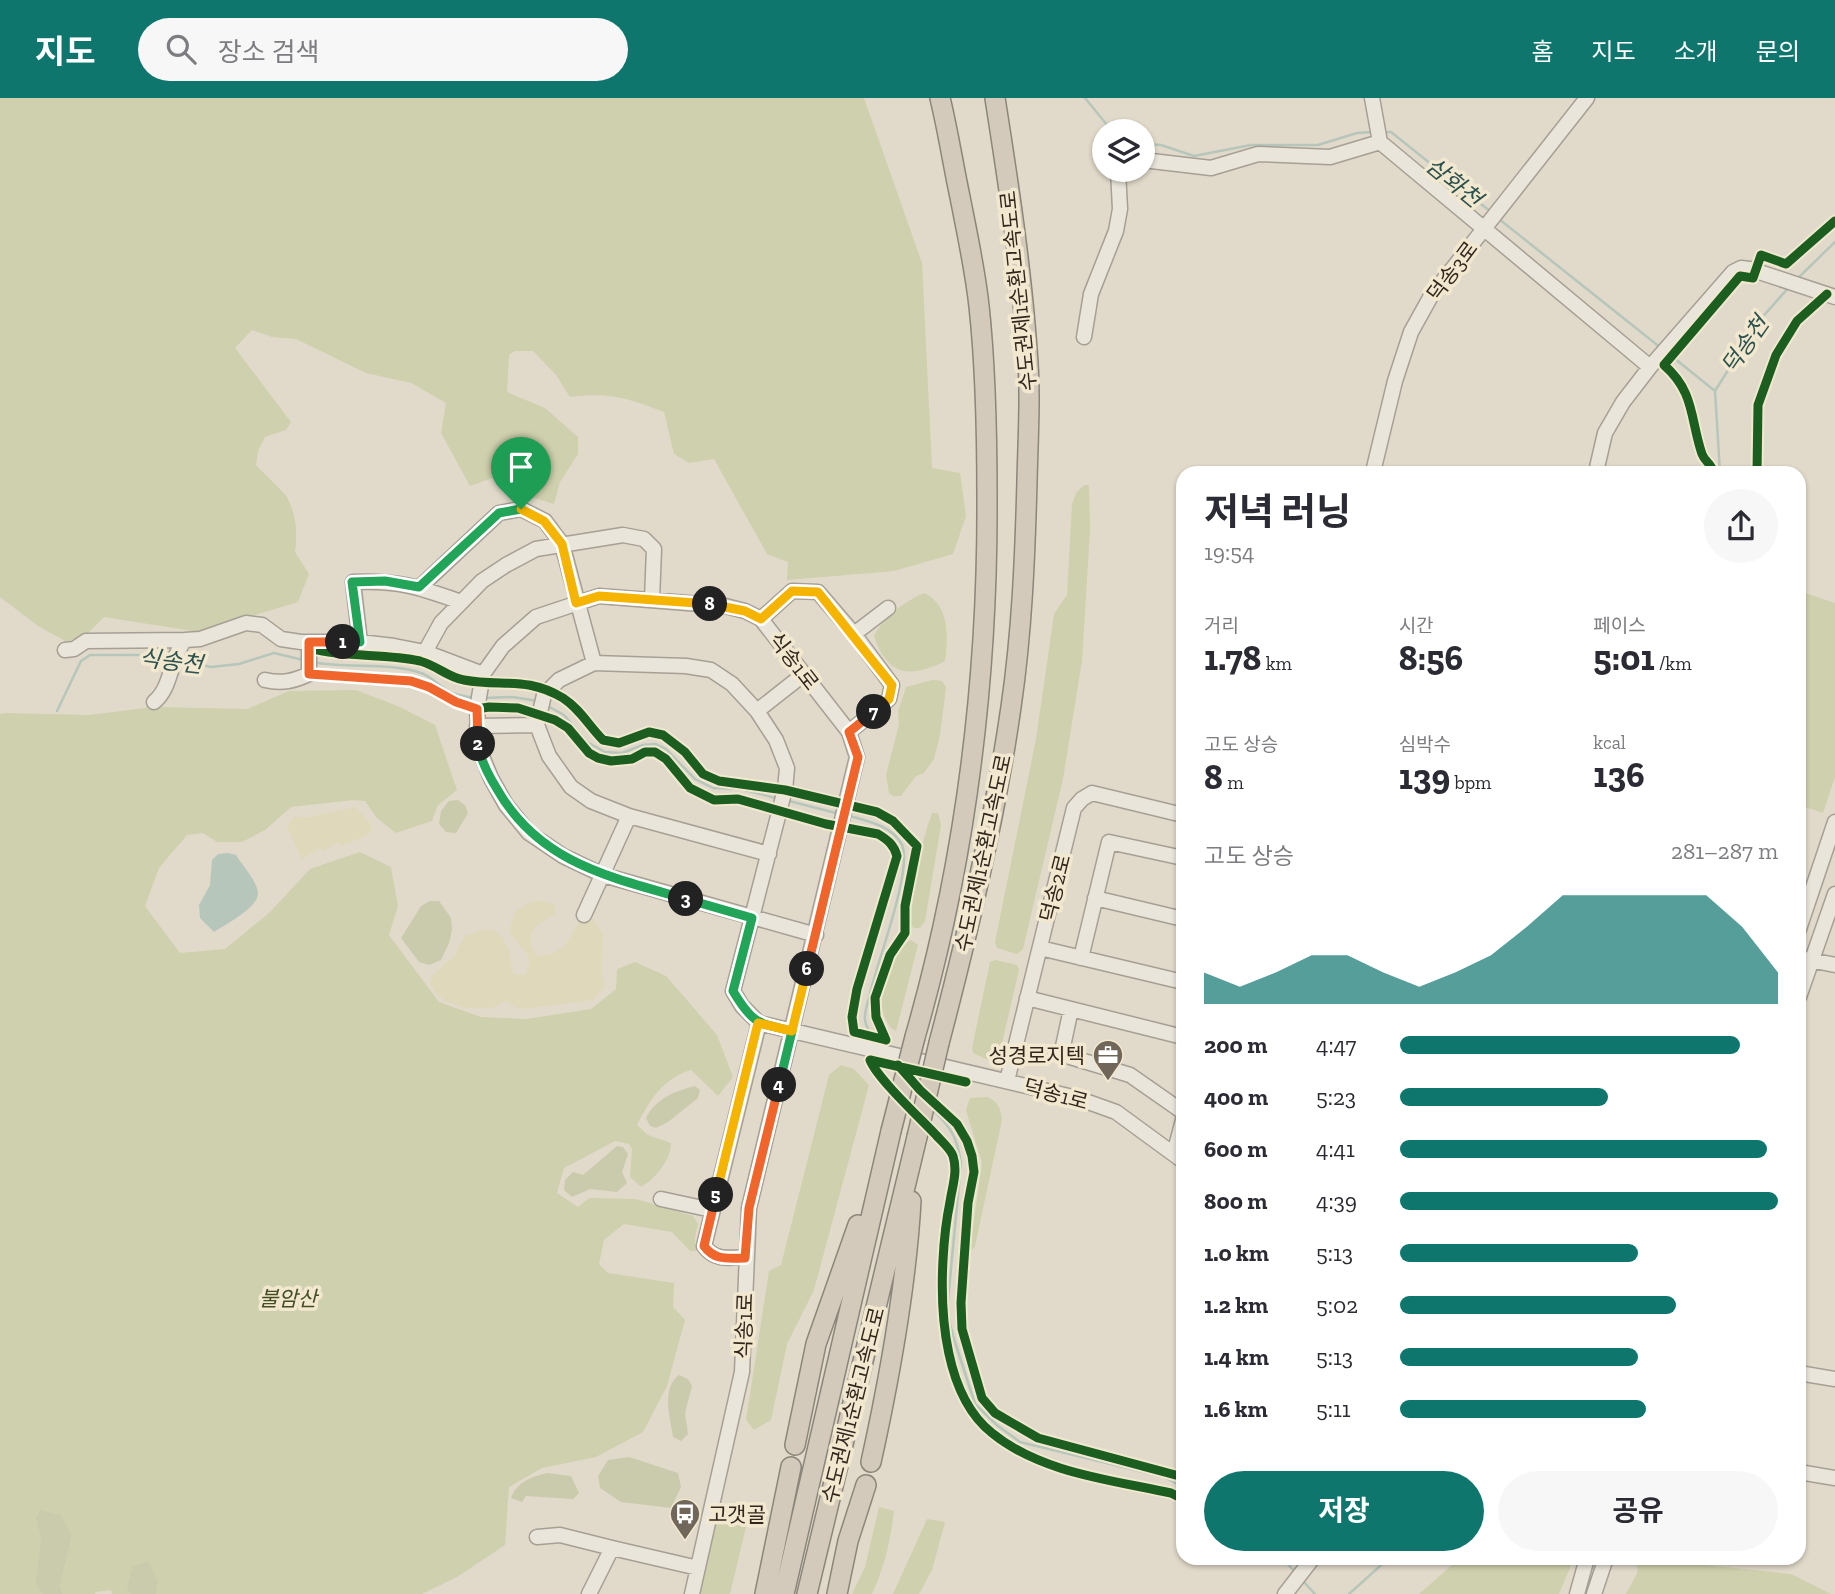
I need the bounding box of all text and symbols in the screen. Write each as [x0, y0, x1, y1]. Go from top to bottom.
search box [138, 18, 628, 81]
icon: search [162, 30, 200, 68]
text: 지도 [35, 32, 96, 71]
text: 장소 검색 [218, 36, 319, 68]
text: 홈 [1531, 37, 1553, 66]
text: 지도 [1591, 37, 1636, 66]
text: 소개 [1674, 37, 1718, 66]
text: 문의 [1756, 37, 1800, 66]
map controls [1092, 119, 1155, 182]
button: layers [1092, 119, 1155, 182]
water label: 삼화천 [1421, 151, 1490, 215]
street label: 수도권제1순환고속도로 [995, 190, 1041, 392]
street label: 덕송3로 [1421, 236, 1483, 306]
water label: 덕송천 [1715, 309, 1776, 379]
pin [491, 437, 551, 509]
icon: arrive [502, 448, 540, 486]
text: 저녁 러닝 [1204, 489, 1351, 535]
button: share [1704, 489, 1778, 563]
text: 19:54 [1204, 538, 1254, 566]
pin: 8 [692, 587, 728, 622]
text: 8 [704, 592, 715, 615]
text: 거리 [1204, 614, 1239, 637]
text: 시간 [1399, 614, 1434, 637]
text: 페이스 [1593, 614, 1646, 637]
pin: 1 [326, 624, 360, 660]
street label: 식송1로 [764, 627, 824, 695]
text: 1 [339, 630, 346, 653]
text: 1.78 [1204, 637, 1261, 679]
text: 8:56 [1399, 637, 1463, 679]
text: 5:01 [1593, 637, 1655, 679]
water label: 식송천 [138, 643, 207, 679]
text: km [1261, 652, 1292, 675]
text: /km [1655, 652, 1692, 675]
pin: 7 [856, 694, 892, 730]
text: 7 [869, 700, 878, 723]
pin: 2 [461, 726, 496, 762]
text: kcal [1593, 731, 1626, 754]
text: 2 [472, 732, 483, 755]
text: 고도 상승 [1204, 733, 1278, 756]
text: 심박수 [1399, 733, 1451, 756]
street label: 수도권제1순환고속도로 [950, 752, 1016, 954]
text: 136 [1593, 754, 1645, 796]
text: 8 [1204, 756, 1223, 798]
text: 139 [1399, 756, 1450, 798]
text: m [1223, 771, 1244, 794]
text: bpm [1450, 771, 1492, 794]
text: 281–287 m [1671, 837, 1778, 865]
text: 고도 상승 [1204, 842, 1294, 870]
street label: 덕송2로 [1035, 852, 1075, 924]
pin: 3 [668, 882, 704, 916]
text: 3 [680, 887, 691, 910]
pin: 6 [790, 952, 824, 986]
text: 6 [801, 957, 812, 980]
text: 200 m [1204, 1031, 1267, 1059]
text: 4:47 [1316, 1031, 1356, 1059]
office icon: 성경로지텍 [1091, 1038, 1125, 1082]
place label: 성경로지텍 [988, 1043, 1085, 1068]
pin: 4 [762, 1068, 796, 1102]
text: 4 [773, 1073, 784, 1096]
street label: 덕송1로 [1021, 1073, 1091, 1115]
text: 400 m [1204, 1083, 1268, 1111]
text: 5:23 [1316, 1083, 1356, 1111]
text: 600 m [1204, 1135, 1267, 1163]
text: 4:41 [1316, 1135, 1355, 1163]
pin: 5 [698, 1178, 734, 1212]
text: 5 [711, 1183, 720, 1206]
text: 800 m [1204, 1187, 1267, 1215]
text: 4:39 [1316, 1187, 1357, 1215]
text: 1.0 km [1204, 1239, 1269, 1267]
text: 5:13 [1316, 1239, 1353, 1267]
park label: 불암산 [259, 1286, 320, 1311]
text: 1.2 km [1204, 1291, 1268, 1319]
text: 5:02 [1316, 1291, 1358, 1319]
street label: 식송1로 [730, 1293, 758, 1359]
street label: 수도권제1순환고속도로 [817, 1304, 889, 1506]
text: 1.4 km [1204, 1343, 1269, 1371]
text: 5:13 [1316, 1343, 1353, 1371]
text: 1.6 km [1204, 1395, 1268, 1423]
text: 5:11 [1316, 1395, 1351, 1423]
button: 저장 [1204, 1471, 1484, 1551]
button: 공유 [1498, 1471, 1778, 1551]
bus stop icon: 고갯골 [668, 1497, 702, 1541]
place label: 고갯골 [708, 1502, 766, 1527]

